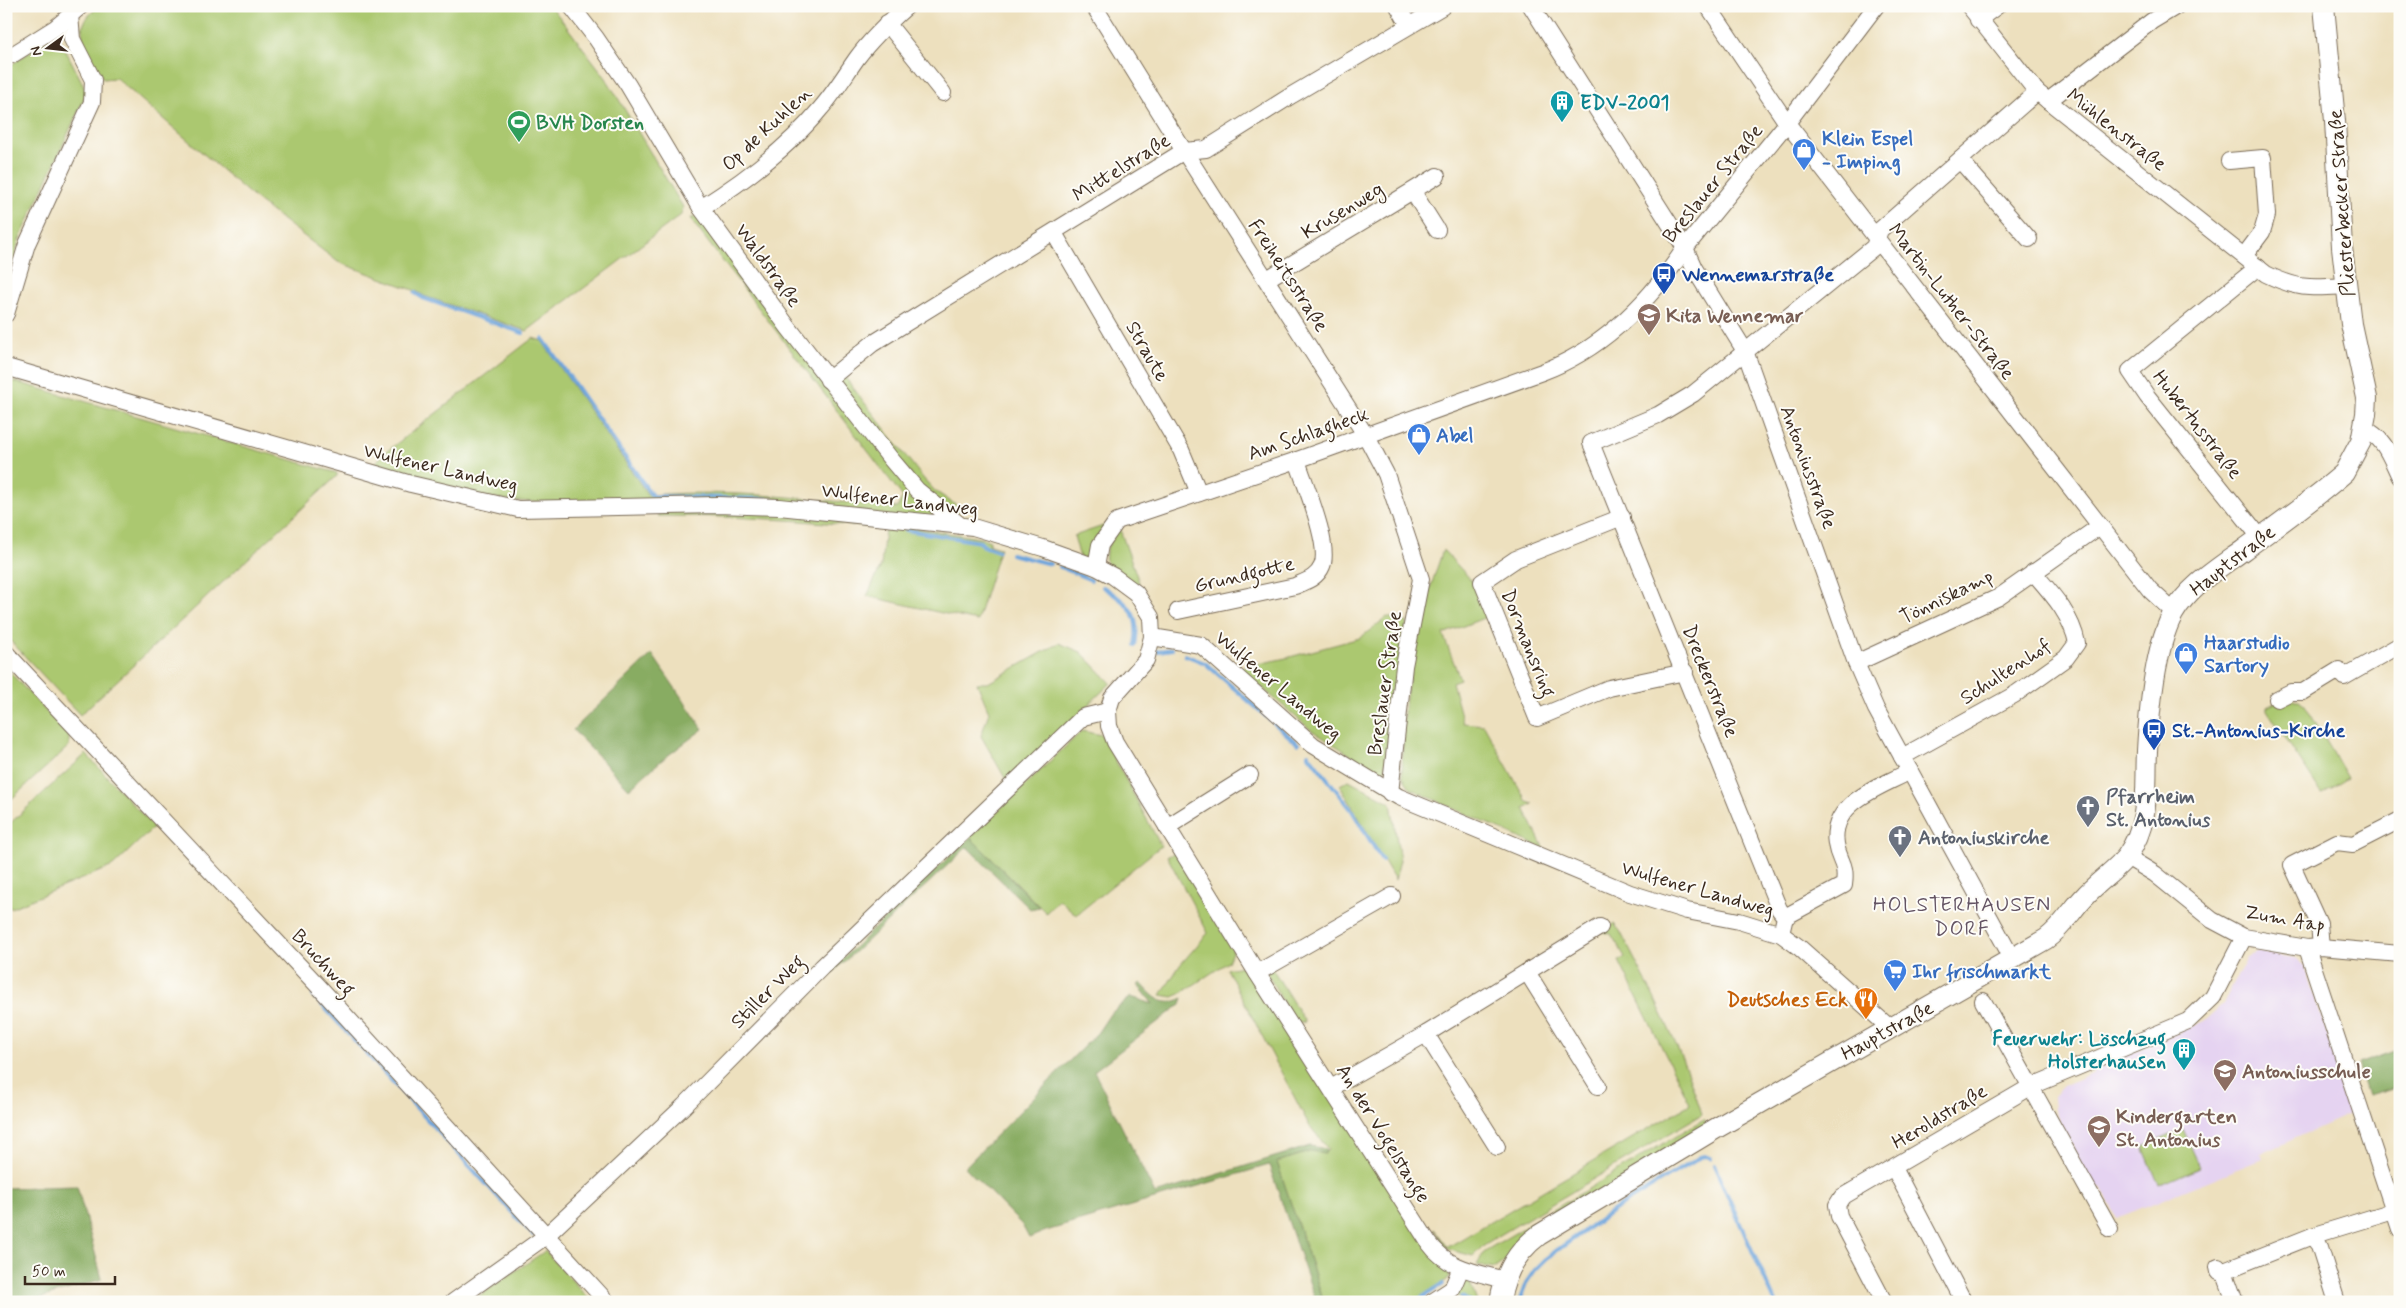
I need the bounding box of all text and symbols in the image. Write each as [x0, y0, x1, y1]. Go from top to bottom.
north arrow [22, 22, 72, 72]
text: N [27, 44, 46, 58]
street label: Op de Kuhlen [716, 80, 818, 178]
street label: Mühlenstraße [2060, 82, 2172, 178]
building icon: EDV-2001 [1549, 89, 1575, 123]
place label: EDV-2001 [1580, 90, 1669, 117]
street label: Pliesterbecker Straße [2322, 108, 2363, 298]
sports icon: BVH Dorsten [506, 109, 532, 143]
place label: BVH Dorsten [536, 110, 644, 137]
street label: Breslauer Straße [1657, 119, 1770, 249]
place label: Klein Espel - Imping [1822, 126, 1913, 176]
street label: Mittelstraße [1068, 127, 1176, 209]
shop icon: Klein Espel - Imping [1791, 137, 1817, 171]
street label: Krusenweg [1297, 176, 1389, 247]
street label: Freiheitsstraße [1241, 214, 1334, 338]
street label: Martin-Luther-Straße [1881, 218, 2021, 386]
street label: Waldstraße [728, 219, 807, 313]
bus stop icon: Wennemarstraße [1651, 261, 1677, 295]
place label: Wennemarstraße [1681, 262, 1834, 289]
school or university icon: Kita Wennemar [1636, 302, 1662, 336]
place label: Kita Wennemar [1666, 303, 1804, 330]
street label: Straute [1119, 316, 1175, 387]
street label: Hubertusstraße [2146, 365, 2248, 485]
street label: Am Schlagheck [1244, 401, 1373, 470]
street label: Antoniusstraße [1773, 402, 1842, 533]
shop icon: Abel [1406, 422, 1432, 456]
place label: Abel [1436, 423, 1473, 450]
street label: Wulfener Landweg [361, 438, 521, 499]
street label: Wulfener Landweg [820, 477, 980, 524]
street label: Hauptstraße [2184, 519, 2281, 603]
street label: Grundgotte [1192, 551, 1298, 602]
street label: Tönniskamp [1895, 563, 1998, 632]
street label: Dormansring [1492, 585, 1562, 702]
street label: Breslauer Straße [1362, 609, 1409, 757]
street label: Dreckerstraße [1675, 621, 1745, 742]
street label: Wulfener Landweg [1209, 625, 1347, 747]
place label: Haarstudio Sartory [2204, 630, 2290, 680]
street label: Schultenhof [1955, 633, 2057, 712]
shop icon: Haarstudio Sartory [2173, 641, 2199, 675]
bus stop icon: St.-Antonius-Kirche [2141, 717, 2167, 751]
place label: St.-Antonius-Kirche [2172, 718, 2345, 745]
place label: Pfarrheim St. Antonius [2106, 784, 2211, 834]
church icon: Pfarrheim St. Antonius [2075, 794, 2101, 828]
church icon: Antoniuskirche [1887, 824, 1913, 858]
place label: Antoniuskirche [1918, 825, 2050, 852]
street label: Wulfener Landweg [1618, 855, 1777, 924]
district label: HOLSTERHAUSEN DORF [1873, 891, 2051, 943]
street label: Zum Aap [2242, 899, 2327, 940]
street label: Bruchweg [283, 924, 361, 1004]
street label: Stiller Weg [725, 949, 813, 1037]
supermarket icon: Ihr frischmarkt [1882, 958, 1908, 992]
place label: Ihr frischmarkt [1912, 959, 2052, 986]
restaurant icon: Deutsches Eck [1853, 986, 1879, 1020]
place label: Deutsches Eck [1727, 987, 1848, 1014]
street label: Hauptstraße [1837, 995, 1939, 1068]
place label: Feuerwehr: Löschzug Holsterhausen [1992, 1026, 2166, 1076]
building icon: Feuerwehr: Löschzug Holsterhausen [2171, 1037, 2197, 1071]
school or university icon: Antoniusschule [2212, 1058, 2238, 1092]
street label: An der Vogelstange [1328, 1059, 1436, 1209]
place label: Antoniusschule [2242, 1059, 2371, 1086]
street label: Heroldstraße [1887, 1078, 1993, 1156]
place label: Kindergarten St. Antonius [2116, 1104, 2237, 1154]
school or university icon: Kindergarten St. Antonius [2086, 1114, 2112, 1148]
scale bar [25, 1253, 115, 1285]
text: 50 m [32, 1262, 66, 1282]

